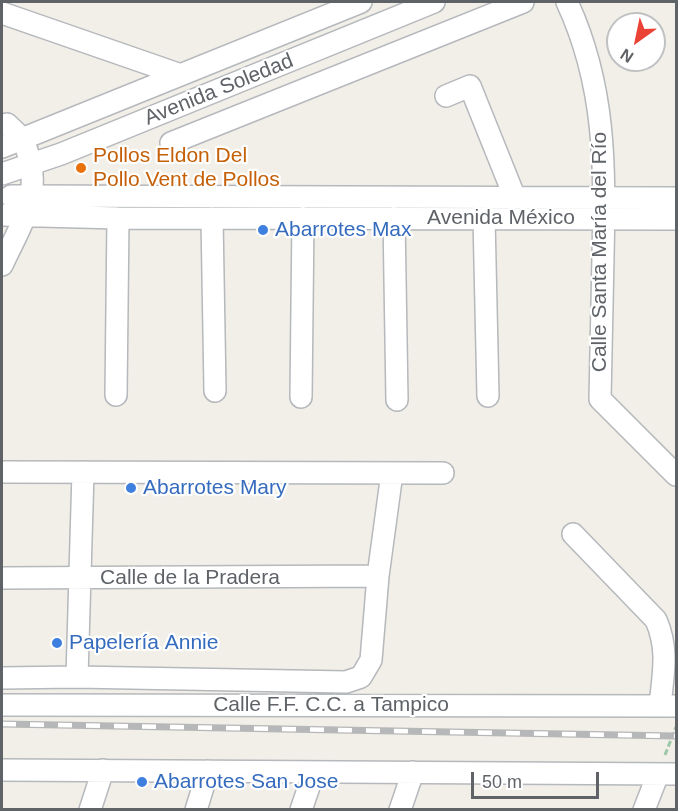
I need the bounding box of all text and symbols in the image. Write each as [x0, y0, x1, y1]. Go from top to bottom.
north arrow [606, 12, 666, 72]
text: N [618, 46, 636, 66]
street label: Avenida Soledad [141, 49, 297, 131]
street label: Calle Santa María del Río [587, 132, 613, 372]
place label: Pollos Eldon Del Pollo Vent de Pollos [93, 143, 280, 193]
marker: Pollos Eldon Del Pollo Vent de Pollos [74, 161, 88, 175]
street label: Avenida México [427, 205, 575, 231]
place label: Abarrotes Max [275, 217, 412, 243]
marker: Abarrotes Max [256, 223, 270, 237]
place label: Abarrotes Mary [143, 475, 287, 501]
marker: Abarrotes Mary [124, 481, 138, 495]
street label: Calle de la Pradera [100, 565, 280, 591]
place label: Papelería Annie [69, 630, 218, 656]
marker: Papelería Annie [50, 636, 64, 650]
street label: Calle F.F. C.C. a Tampico [213, 692, 449, 718]
scale bar [474, 760, 602, 798]
place label: Abarrotes San Jose [154, 769, 338, 795]
text: 50 m [482, 772, 522, 792]
marker: Abarrotes San Jose [135, 775, 149, 789]

